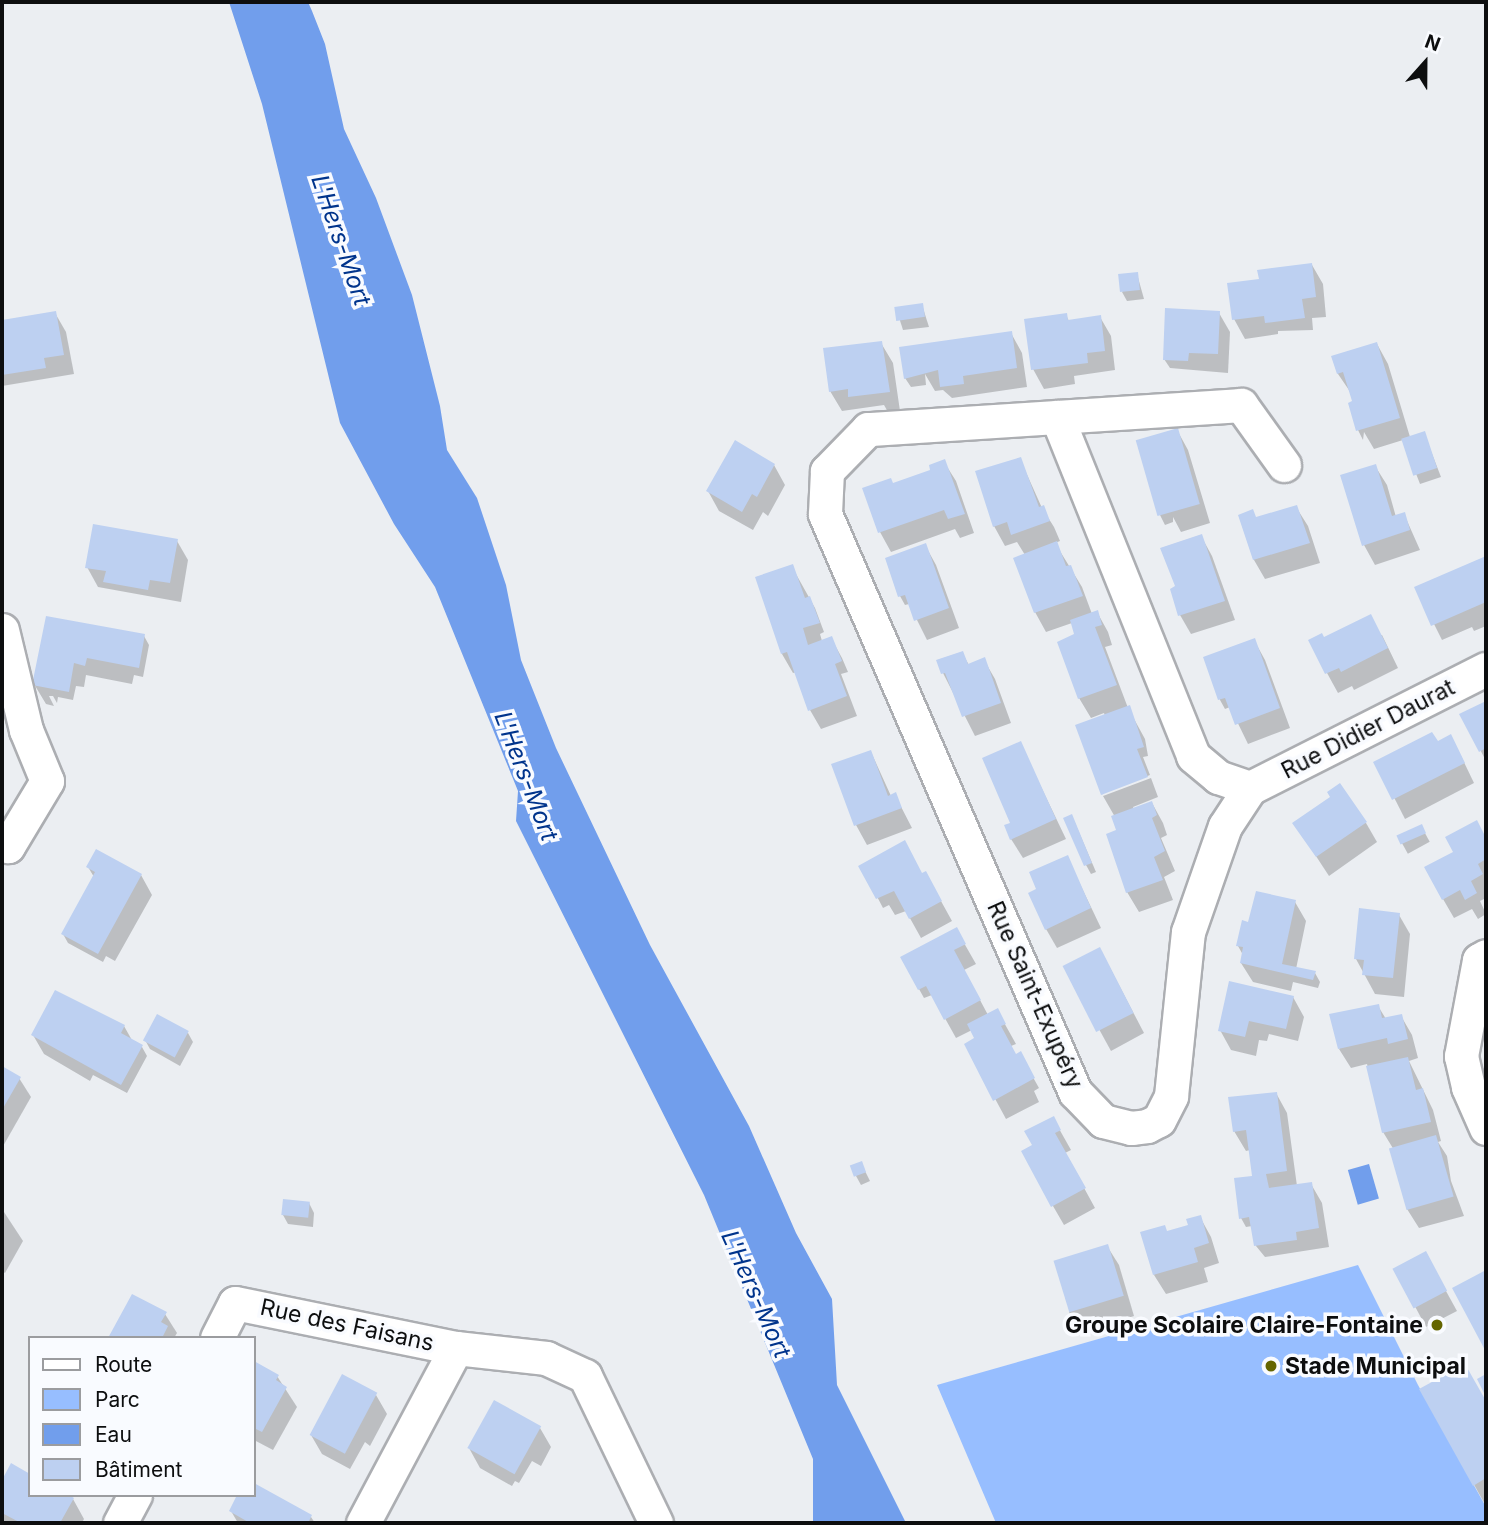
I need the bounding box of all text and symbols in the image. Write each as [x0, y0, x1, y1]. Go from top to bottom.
north arrow [1390, 28, 1460, 98]
text: N [1422, 30, 1444, 56]
water label: L'Hers-Mort [305, 171, 377, 309]
street label: Rue Didier Daurat [1277, 673, 1459, 785]
water label: L'Hers-Mort [488, 707, 564, 845]
street label: Rue Saint-Exupéry [981, 897, 1089, 1093]
water label: L'Hers-Mort [715, 1226, 797, 1362]
street label: Rue des Faisans [258, 1293, 436, 1357]
place label: Groupe Scolaire Claire-Fontaine [1065, 1311, 1423, 1339]
marker: Groupe Scolaire Claire-Fontaine [1429, 1317, 1445, 1333]
legend [28, 1336, 256, 1497]
text: Route [95, 1352, 152, 1377]
place label: Stade Municipal [1285, 1352, 1466, 1380]
marker: Stade Municipal [1263, 1358, 1279, 1374]
text: Parc [95, 1387, 140, 1412]
text: Eau [95, 1422, 132, 1447]
text: Bâtiment [95, 1457, 182, 1482]

